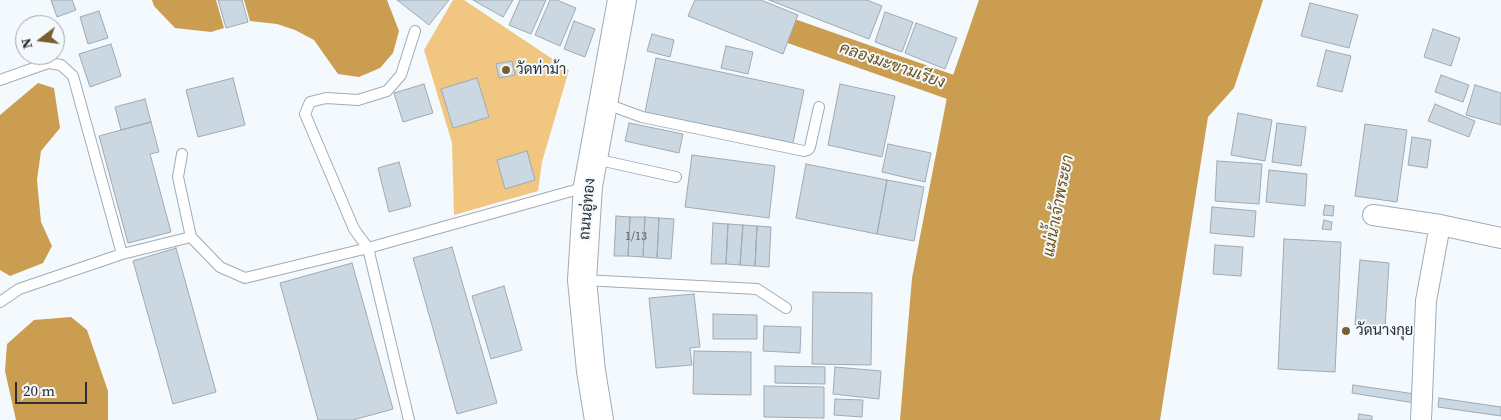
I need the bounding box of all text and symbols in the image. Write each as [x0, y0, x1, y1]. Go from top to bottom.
north arrow [15, 15, 65, 65]
text: N [15, 36, 37, 51]
water label: คลองมะขามเรียง [837, 39, 947, 93]
place label: วัดท่าม้า [516, 61, 566, 79]
marker: วัดท่าม้า [500, 64, 512, 76]
water label: แม่น้ำเจ้าพระยา [1040, 153, 1078, 259]
street label: ถนนอู่ทอง [576, 177, 600, 241]
house number: 1/13 [625, 230, 647, 244]
place label: วัดนางกุย [1356, 322, 1413, 340]
marker: วัดนางกุย [1340, 325, 1352, 337]
scale bar [18, 372, 90, 404]
text: 20 m [23, 380, 55, 401]

